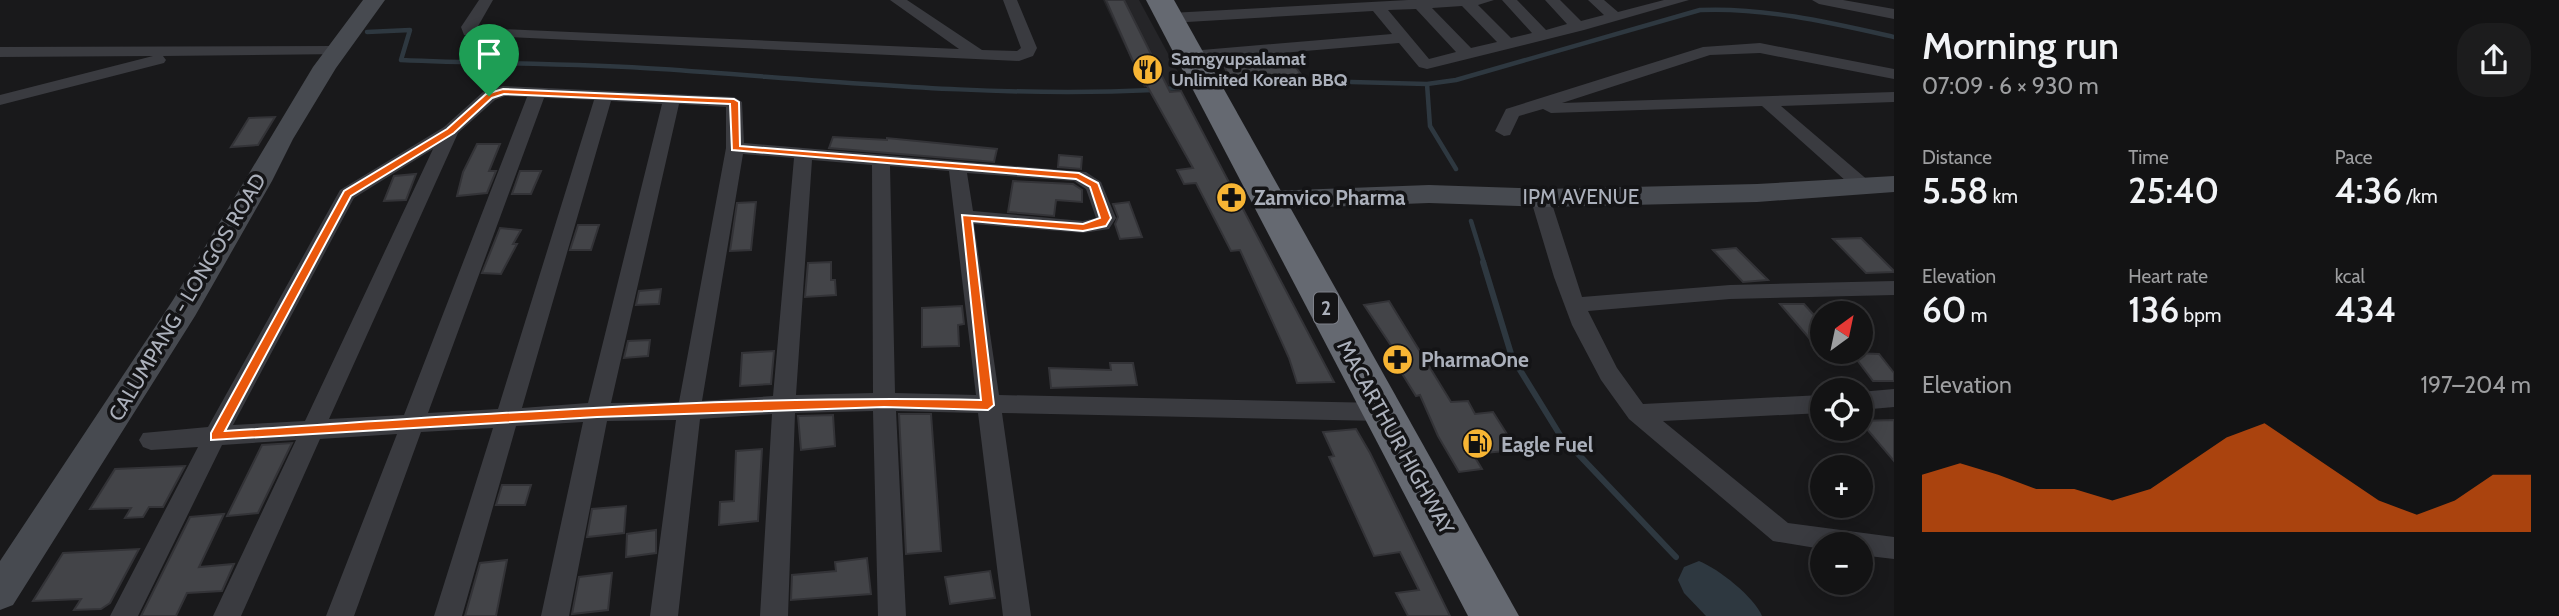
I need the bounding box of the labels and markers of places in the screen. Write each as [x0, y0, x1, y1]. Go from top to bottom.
pin [459, 24, 519, 96]
place label: Samgyupsalamat Unlimited Korean BBQ [1171, 48, 1348, 91]
restaurant icon: Samgyupsalamat Unlimited Korean BBQ [1131, 52, 1165, 86]
pharmacy icon: Zamvico Pharma [1214, 180, 1248, 214]
place label: Zamvico Pharma [1254, 185, 1406, 210]
pharmacy icon: PharmaOne [1381, 342, 1415, 376]
place label: PharmaOne [1421, 347, 1529, 372]
fuel station icon: Eagle Fuel [1461, 427, 1495, 461]
place label: Eagle Fuel [1501, 432, 1594, 457]

